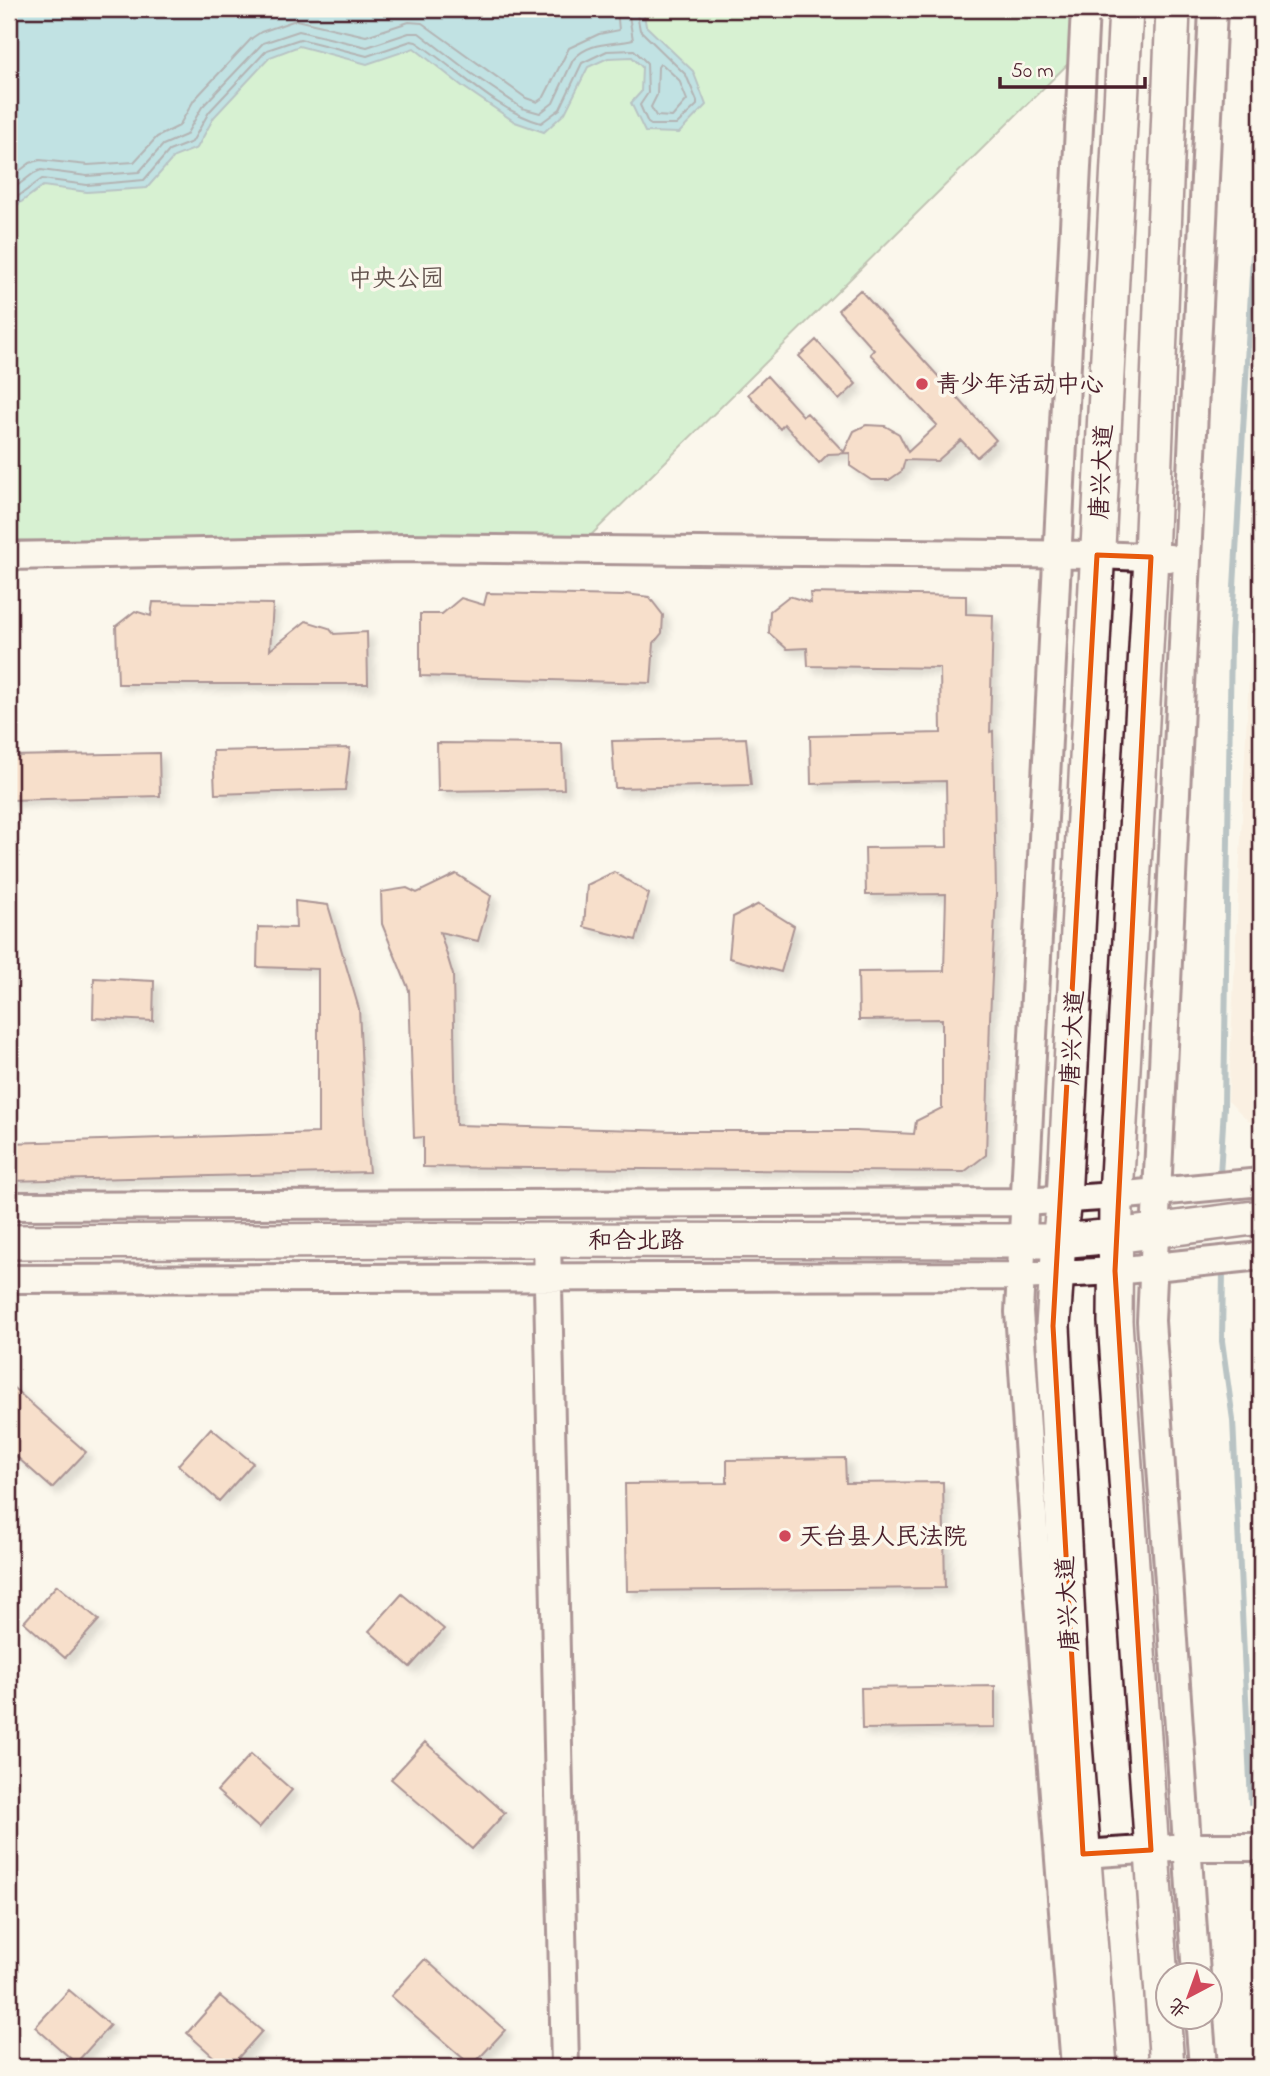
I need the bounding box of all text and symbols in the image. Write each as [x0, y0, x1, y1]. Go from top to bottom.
scale bar [1000, 46, 1146, 90]
text: 50 m [1011, 57, 1054, 87]
park label: 中央公园 [348, 263, 444, 298]
place label: 青少年活动中心 [936, 369, 1104, 404]
marker: 青少年活动中心 [914, 376, 930, 392]
street label: 唐兴大道 [1084, 423, 1123, 521]
street label: 唐兴大道 [1055, 989, 1094, 1087]
street label: 和合北路 [588, 1225, 684, 1260]
place label: 天台县人民法院 [799, 1521, 967, 1556]
marker: 天台县人民法院 [777, 1528, 793, 1544]
street label: 唐兴大道 [1050, 1555, 1089, 1653]
north arrow [1154, 1960, 1224, 2030]
text: 北 [1163, 1991, 1196, 2023]

